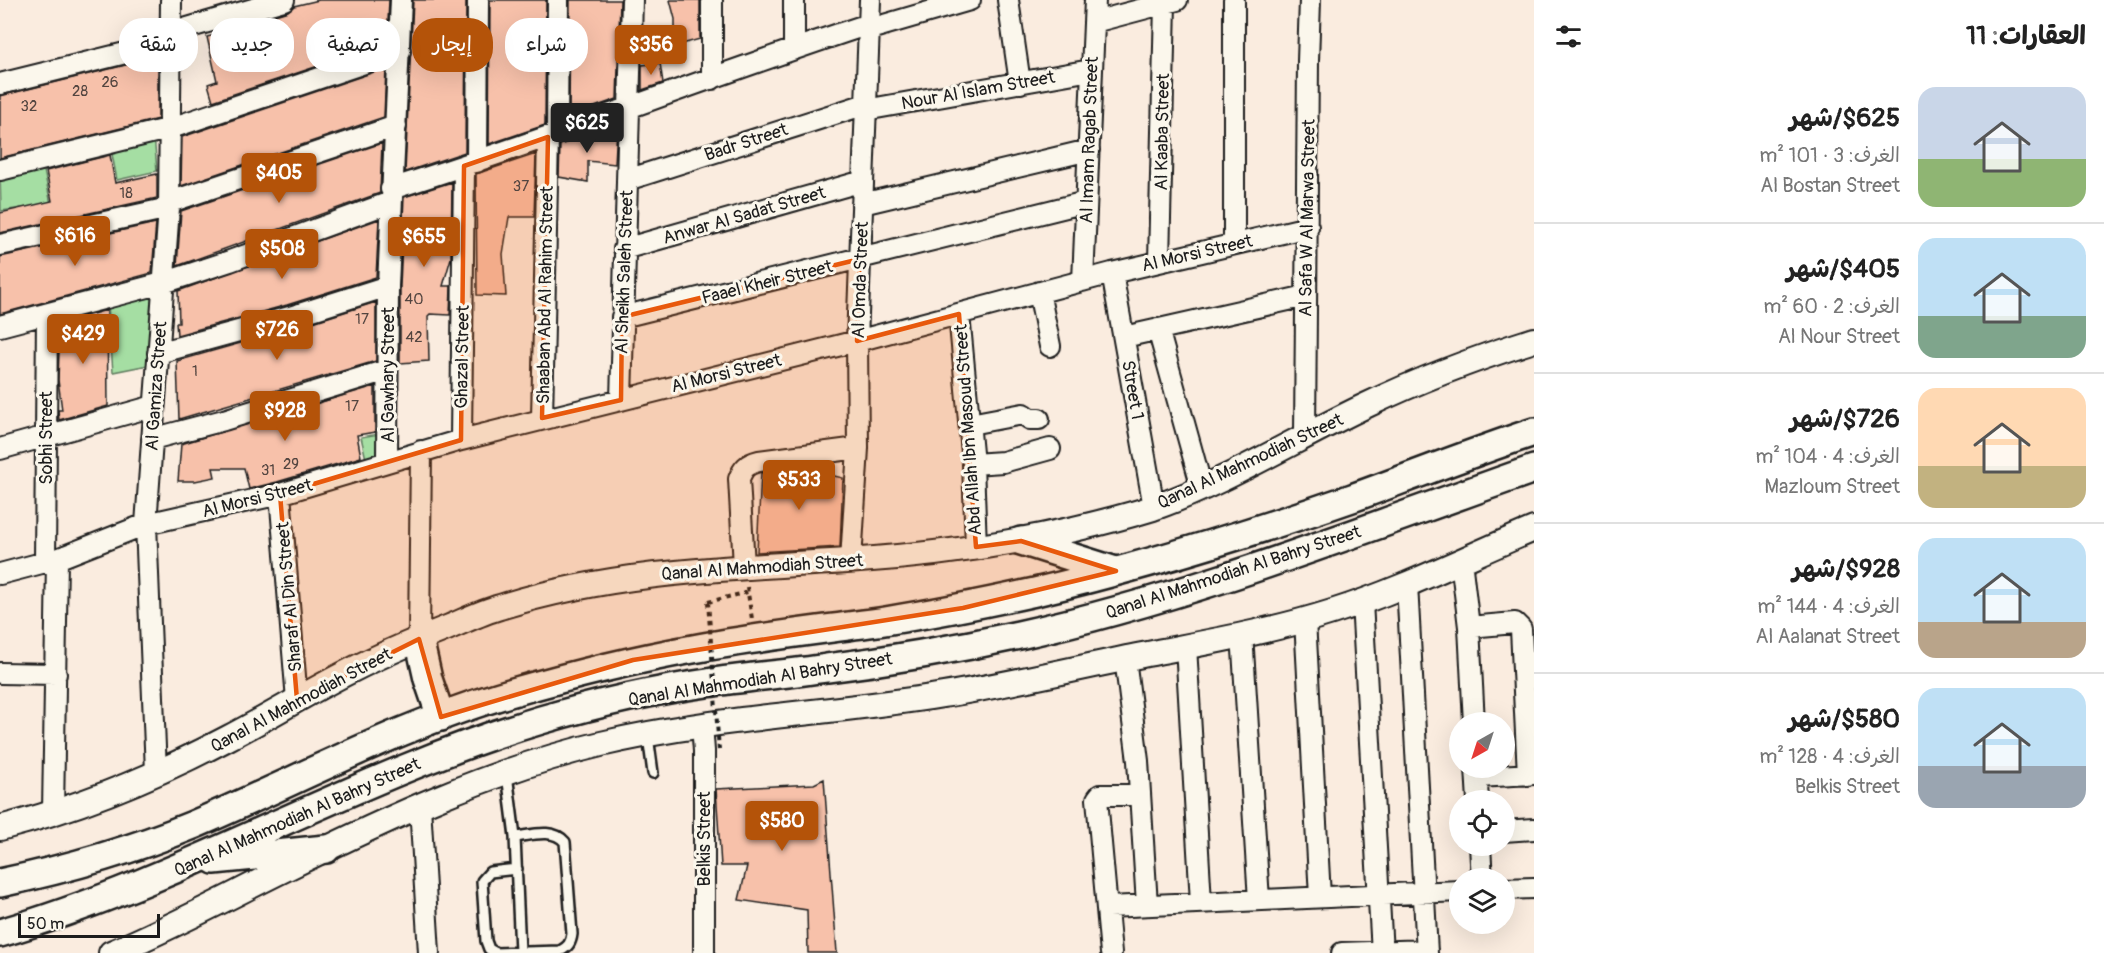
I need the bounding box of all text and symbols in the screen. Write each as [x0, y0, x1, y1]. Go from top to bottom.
chip: شقة [119, 18, 198, 72]
chip: جديد [210, 18, 294, 72]
chip: تصفية [306, 18, 400, 72]
chip: إيجار [412, 18, 493, 72]
chip: شراء [505, 18, 588, 72]
icon: filters [1552, 20, 1585, 53]
text: العقارات: 11 [1966, 20, 2086, 52]
pin: $356 [615, 25, 687, 76]
text: $356 [629, 32, 673, 57]
street label: Al Imam Ragab Street [1075, 55, 1104, 224]
street label: Nour Al Islam Street [899, 66, 1057, 115]
street label: Al Kaaba Street [1150, 72, 1175, 191]
house number: 26 [101, 73, 119, 92]
house number: 28 [72, 82, 88, 101]
house number: 32 [21, 97, 37, 116]
text: $625/شهر [1790, 102, 1900, 134]
pin: $625 [551, 103, 623, 154]
text: $625 [565, 110, 609, 135]
icon: home [1966, 111, 2038, 183]
street label: Badr Street [701, 118, 792, 167]
street label: Al Safa W Al Marwa Street [1294, 118, 1321, 317]
text: الغرف: 3 · 101 m² [1760, 143, 1900, 168]
pin: $405 [243, 153, 315, 204]
text: $405 [256, 160, 302, 185]
text: Al Bostan Street [1760, 173, 1900, 198]
house number: 37 [513, 177, 529, 196]
street label: Anwar Al Sadat Street [660, 181, 829, 250]
house number: 18 [119, 184, 133, 203]
street label: Shaaban Abd Al Rahim Street [532, 185, 559, 404]
street label: Al Sheikh Saleh Street [610, 189, 639, 354]
pin: $616 [39, 216, 111, 267]
pin: $655 [388, 217, 460, 268]
street label: Al Omda Street [847, 220, 874, 339]
text: $616 [54, 223, 96, 248]
text: $655 [402, 224, 446, 249]
pin: $508 [246, 229, 318, 280]
street label: Al Morsi Street [1140, 229, 1255, 277]
text: $508 [259, 236, 305, 261]
text: $405/شهر [1786, 253, 1900, 285]
street label: Faael Kheir Street [699, 255, 836, 310]
icon: home [1966, 262, 2038, 334]
house number: 40 [405, 290, 423, 309]
text: الغرف: 2 · 60 m² [1764, 294, 1900, 319]
street label: Ghazal Street [450, 304, 475, 409]
street label: Al Gawhary Street [377, 306, 400, 443]
pin: $726 [241, 310, 313, 361]
house number: 17 [355, 310, 369, 329]
pin: $429 [47, 314, 119, 365]
text: $726 [255, 317, 299, 342]
street label: Al Gamiza Street [140, 320, 173, 452]
text: $429 [61, 321, 105, 346]
street label: Abd Allah Ibn Masoud Street [950, 323, 987, 536]
text: Al Nour Street [1778, 324, 1900, 349]
house number: 42 [405, 328, 423, 347]
street label: Al Morsi Street [669, 348, 784, 398]
street label: Street 1 [1116, 359, 1149, 422]
house number: 1 [192, 362, 198, 381]
street label: Sobhi Street [35, 390, 58, 485]
pin: $928 [249, 391, 321, 442]
house number: 17 [345, 397, 359, 416]
text: $928 [264, 398, 306, 423]
text: $726/شهر [1790, 403, 1900, 435]
street label: Qanal Al Mahmodiah Street [1154, 408, 1347, 515]
icon: home [1966, 412, 2038, 484]
text: الغرف: 4 · 104 m² [1755, 444, 1900, 469]
house number: 29 [283, 455, 299, 474]
pin: $533 [763, 460, 835, 511]
house number: 31 [261, 461, 275, 480]
text: $533 [777, 467, 821, 492]
street label: Al Morsi Street [200, 473, 315, 523]
text: Mazloum Street [1765, 474, 1900, 499]
street label: Sharaf Al Din Street [271, 520, 308, 673]
street label: Qanal Al Mahmodiah Al Bahry Street [1102, 520, 1365, 625]
street label: Qanal Al Mahmodiah Street [660, 549, 865, 586]
text: $928/شهر [1792, 553, 1900, 585]
icon: home [1966, 562, 2038, 634]
text: الغرف: 4 · 144 m² [1757, 594, 1900, 619]
text: Al Aalanat Street [1756, 624, 1900, 649]
street label: Qanal Al Mahmodiah Street [206, 642, 397, 758]
street label: Qanal Al Mahmodiah Al Bahry Street [626, 647, 895, 712]
text: $580/شهر [1788, 703, 1900, 735]
north arrow [1449, 712, 1515, 778]
map controls [1449, 712, 1515, 934]
icon: home [1966, 712, 2038, 784]
text: الغرف: 4 · 128 m² [1759, 744, 1900, 769]
street label: Qanal Al Mahmodiah Al Bahry Street [170, 752, 425, 882]
text: Belkis Street [1795, 774, 1900, 799]
button: locate [1449, 790, 1515, 856]
street label: Belkis Street [693, 791, 716, 886]
pin: $580 [746, 801, 818, 852]
text: $580 [759, 808, 805, 833]
button: layers [1449, 868, 1515, 934]
scale bar [18, 911, 160, 938]
text: 50 m [27, 914, 64, 934]

